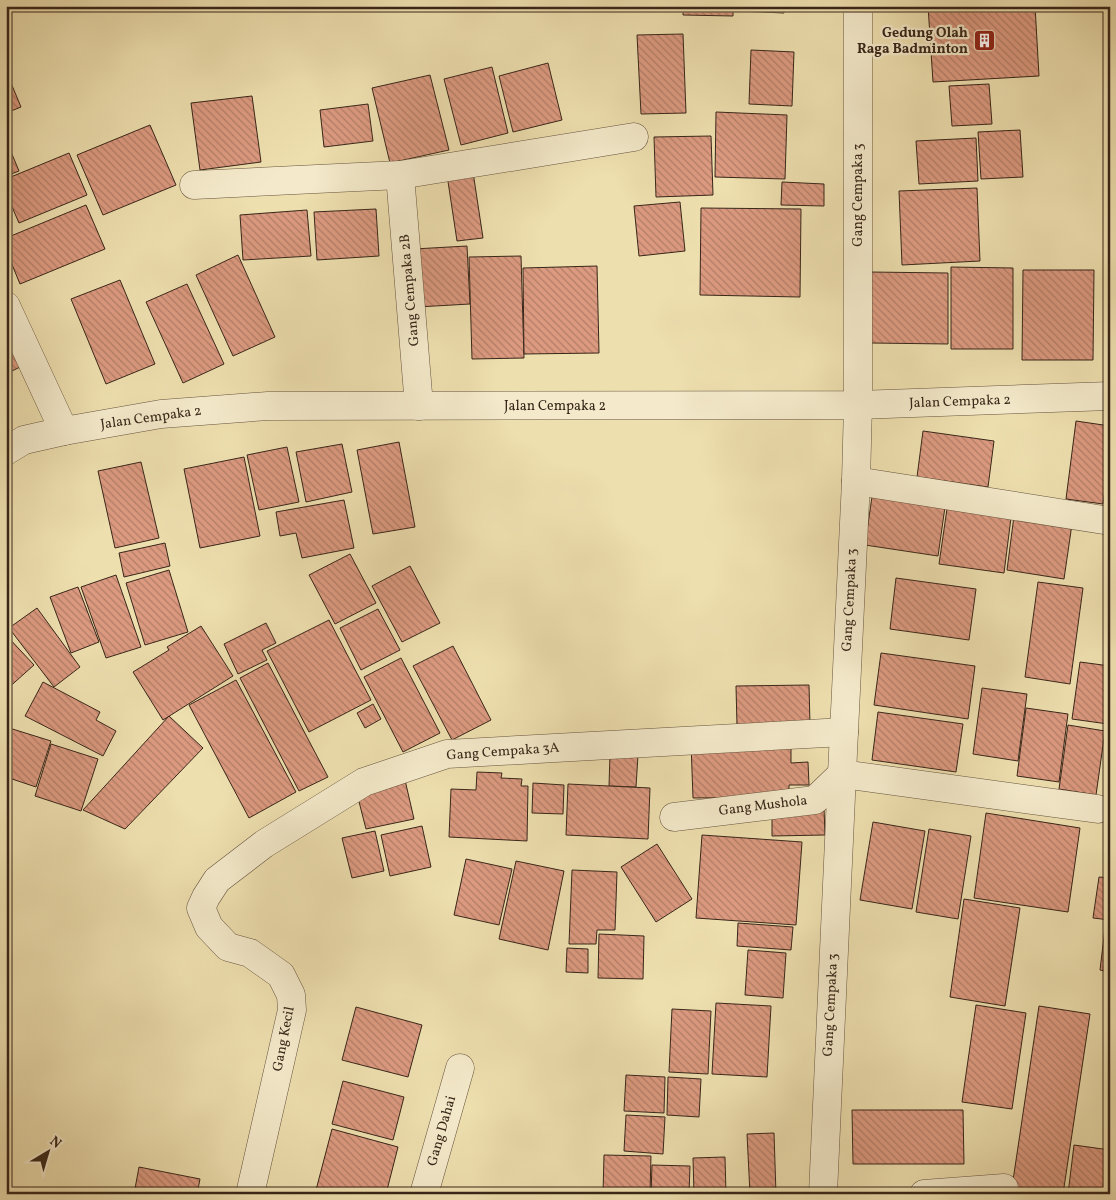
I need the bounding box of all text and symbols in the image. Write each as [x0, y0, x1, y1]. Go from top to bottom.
place label: Gedung Olah Raga Badminton [857, 24, 968, 59]
building icon: Gedung Olah Raga Badminton [972, 29, 996, 53]
street label: Gang Cempaka 3 [849, 143, 868, 247]
street label: Gang Cempaka 2B [396, 233, 424, 347]
street label: Jalan Cempaka 2 [909, 391, 1011, 413]
street label: Jalan Cempaka 2 [504, 397, 606, 416]
street label: Jalan Cempaka 2 [99, 401, 203, 435]
street label: Gang Cempaka 3 [838, 548, 862, 652]
street label: Gang Cempaka 3A [446, 739, 560, 765]
street label: Gang Mushola [718, 791, 808, 821]
street label: Gang Cempaka 3 [819, 953, 843, 1057]
street label: Gang Kecil [268, 1005, 300, 1073]
street label: Gang Dahai [423, 1094, 461, 1168]
north arrow [22, 1128, 72, 1178]
text: N [45, 1132, 65, 1154]

